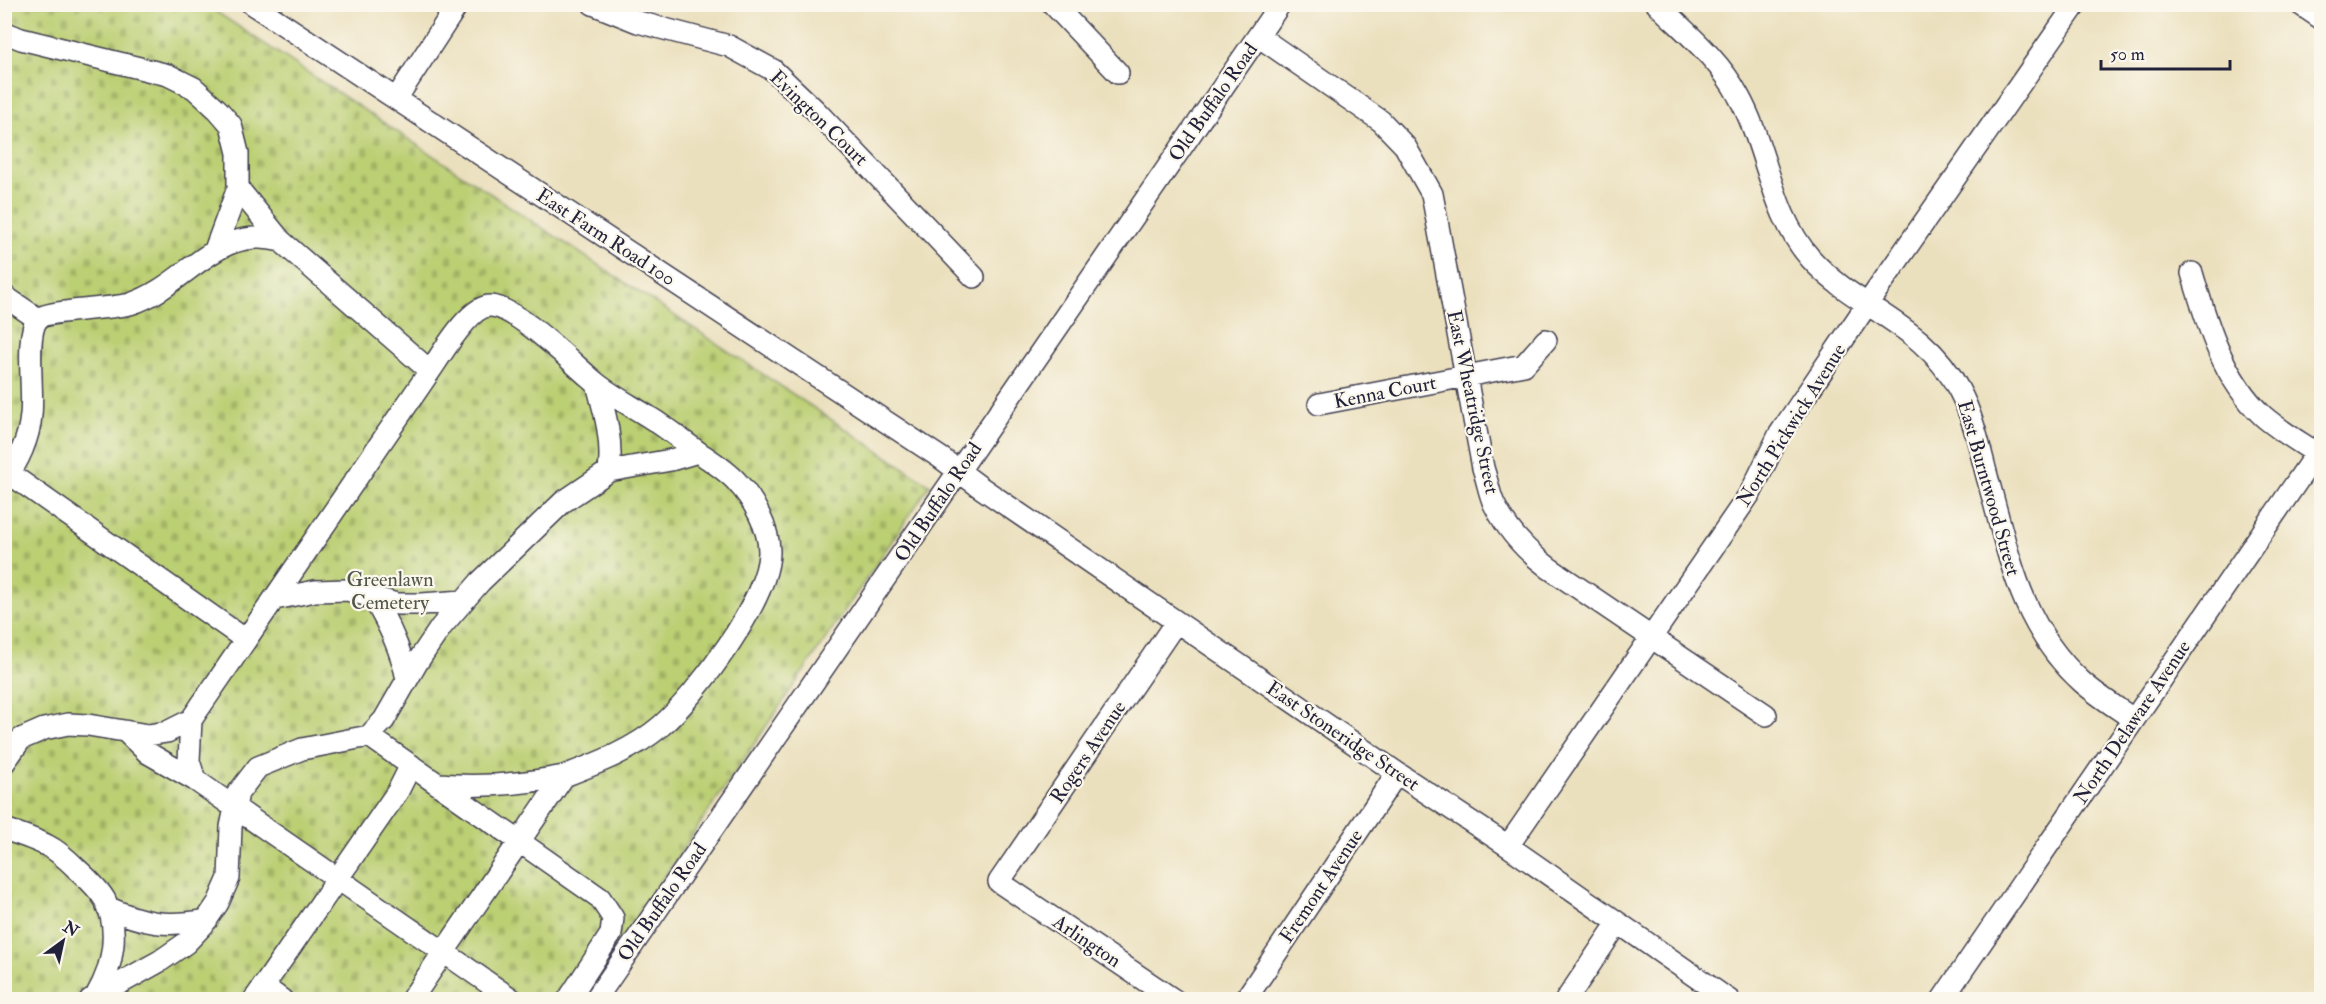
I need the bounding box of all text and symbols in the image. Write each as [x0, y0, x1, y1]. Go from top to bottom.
scale bar [2101, 33, 2230, 71]
street label: Old Buffalo Road [1163, 38, 1263, 166]
text: 50 m [2110, 43, 2145, 66]
street label: Evington Court [765, 65, 874, 172]
street label: East Farm Road 100 [532, 183, 680, 291]
street label: East Wheatridge Street [1441, 308, 1505, 497]
street label: North Pickwick Avenue [1731, 339, 1851, 511]
street label: Kenna Court [1332, 370, 1439, 414]
street label: East Burntwood Street [1952, 397, 2026, 579]
street label: Old Buffalo Road [889, 437, 987, 567]
park label: Greenlawn Cemetery [346, 567, 434, 615]
street label: North Delaware Avenue [2068, 635, 2196, 809]
street label: East Stoneridge Street [1262, 676, 1425, 797]
street label: Rogers Avenue [1045, 696, 1131, 808]
street label: Fremont Avenue [1274, 824, 1368, 948]
street label: Old Buffalo Road [612, 838, 712, 966]
street label: Arlington [1047, 909, 1126, 973]
north arrow [33, 911, 93, 971]
text: N [58, 916, 83, 942]

